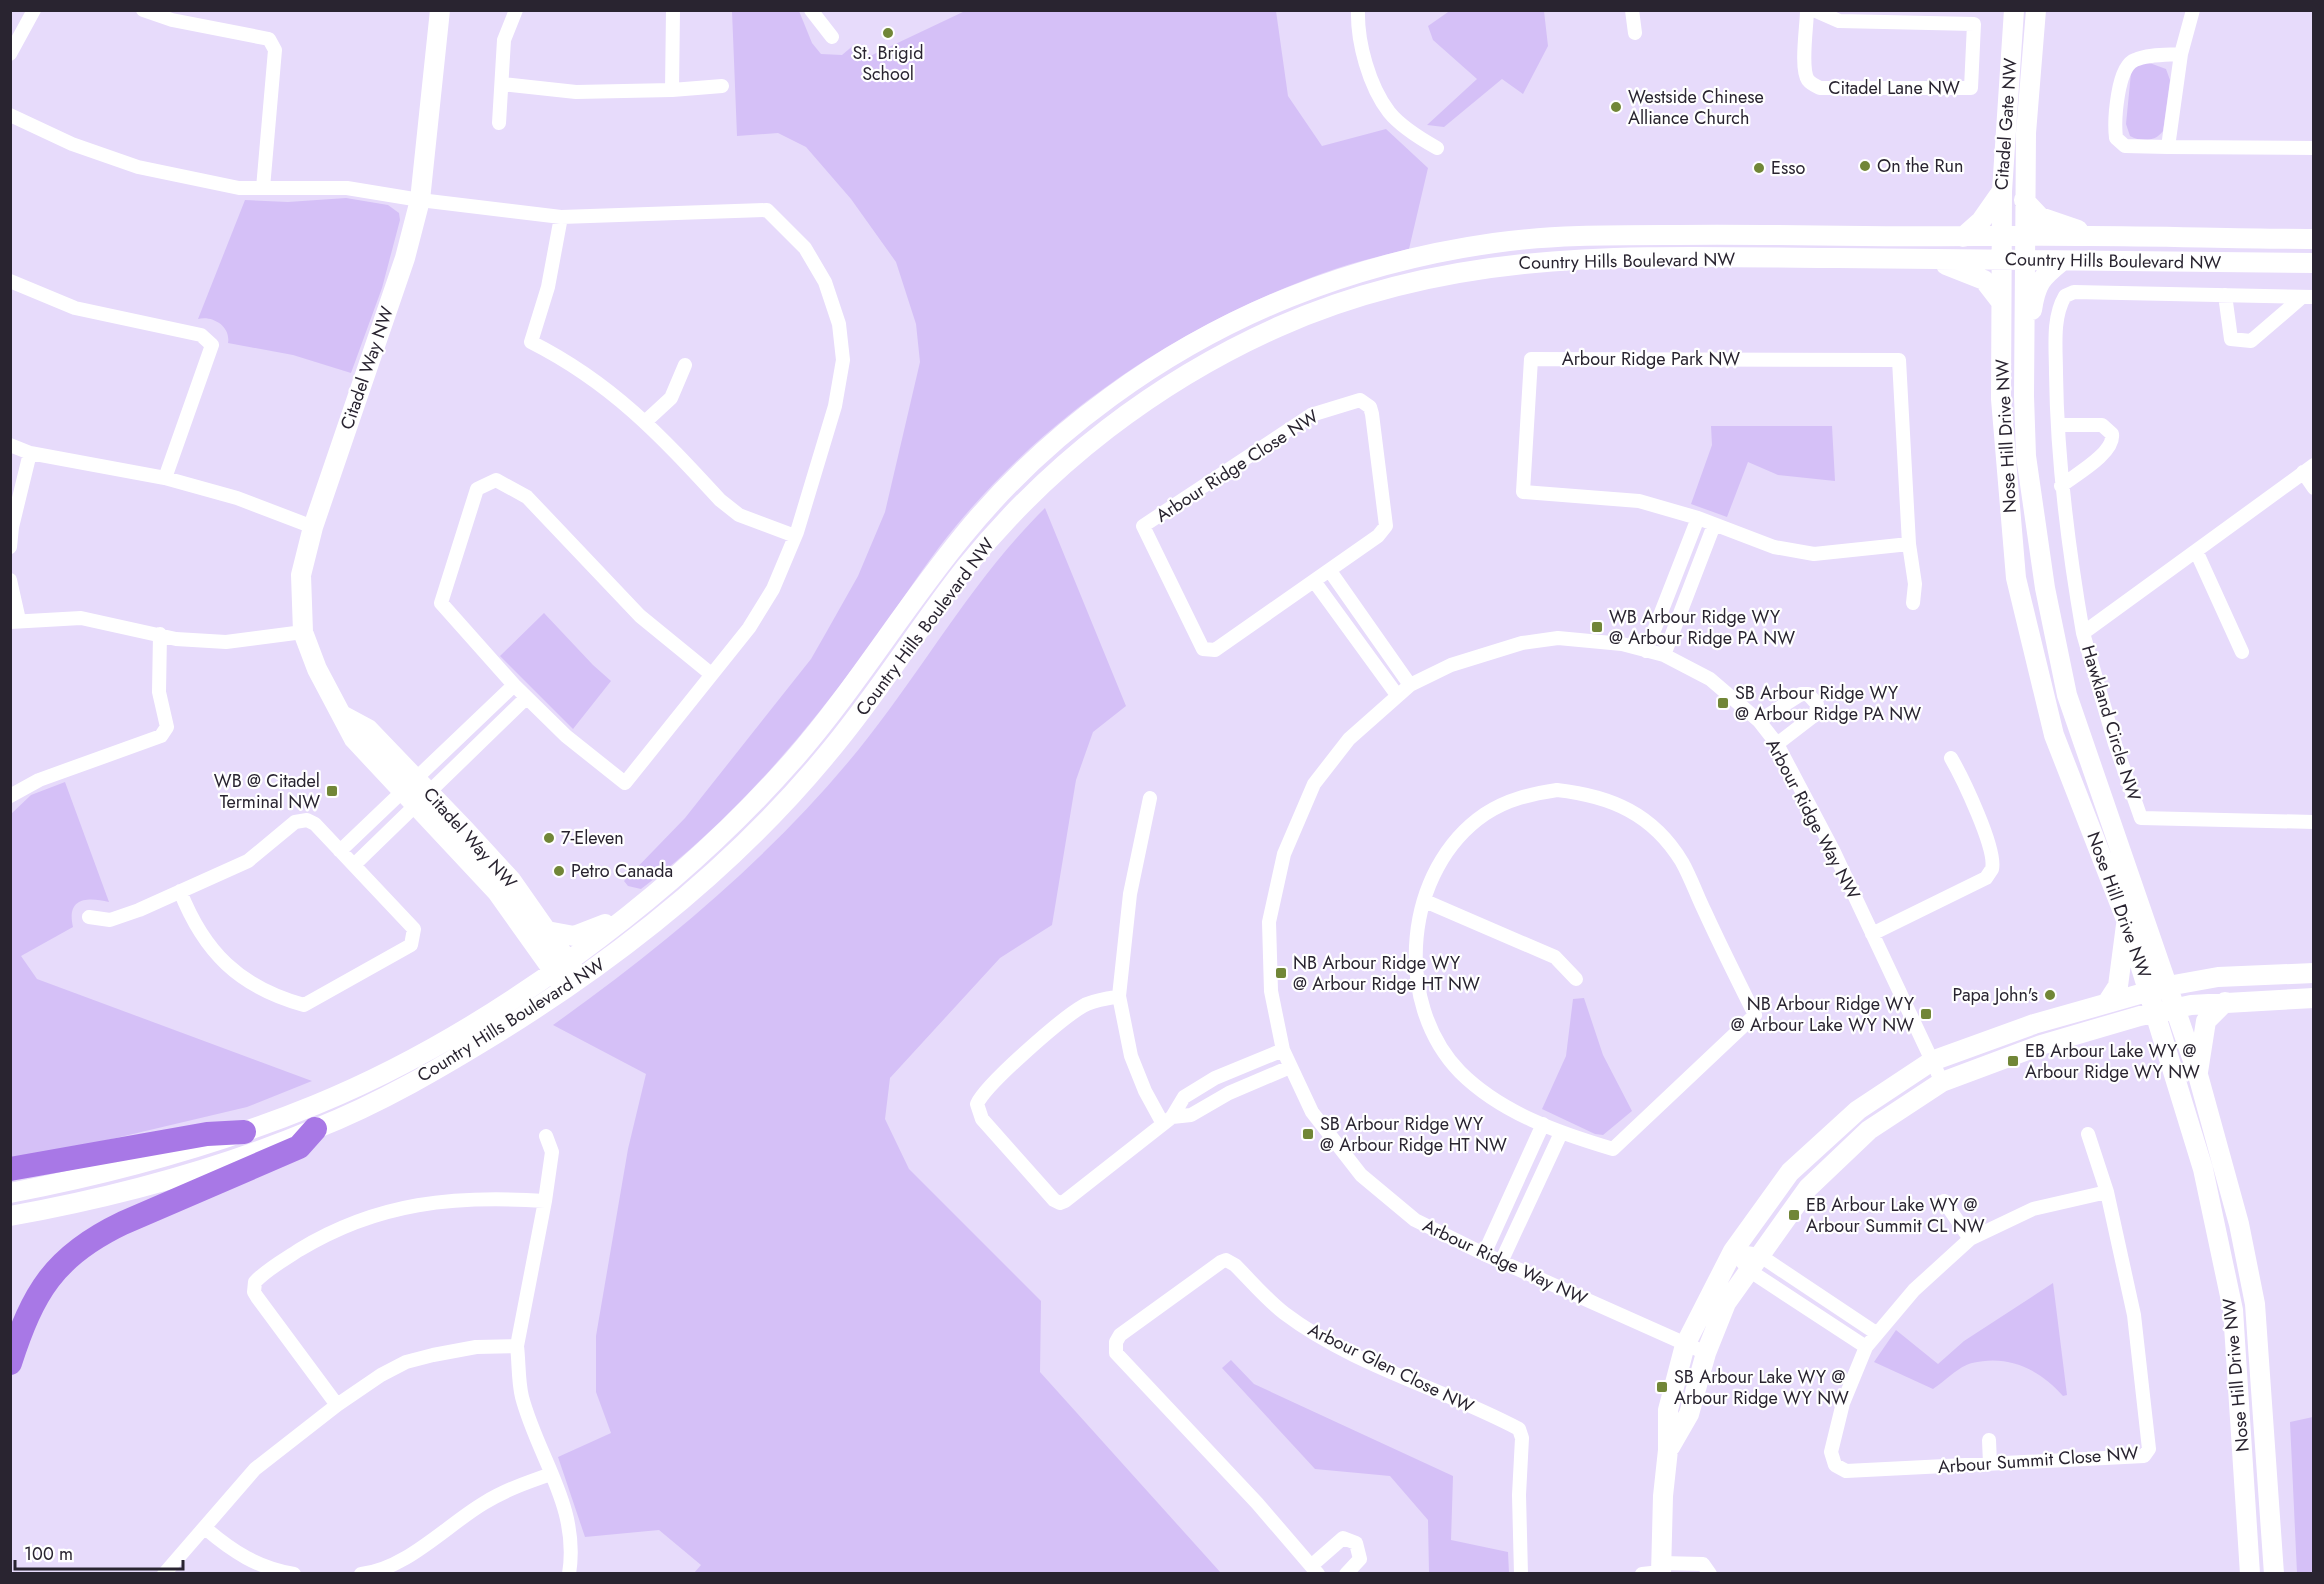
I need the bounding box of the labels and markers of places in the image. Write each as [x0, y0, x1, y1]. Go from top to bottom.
marker: St. Brigid School [881, 26, 895, 40]
place label: St. Brigid School [852, 40, 924, 87]
place label: Westside Chinese Alliance Church [1628, 84, 1764, 131]
marker: Westside Chinese Alliance Church [1609, 100, 1623, 114]
place label: On the Run [1877, 153, 1964, 179]
place label: Esso [1771, 155, 1805, 181]
marker: On the Run [1858, 159, 1872, 173]
marker: Esso [1752, 161, 1766, 175]
place label: WB Arbour Ridge WY @ Arbour Ridge PA NW [1609, 604, 1795, 651]
marker: WB Arbour Ridge WY @ Arbour Ridge PA NW [1590, 620, 1604, 634]
place label: SB Arbour Ridge WY @ Arbour Ridge PA NW [1735, 680, 1921, 727]
marker: SB Arbour Ridge WY @ Arbour Ridge PA NW [1716, 696, 1730, 710]
place label: WB @ Citadel Terminal NW [214, 768, 320, 815]
marker: WB @ Citadel Terminal NW [325, 784, 339, 798]
place label: 7-Eleven [561, 825, 624, 851]
marker: 7-Eleven [542, 831, 556, 845]
place label: Petro Canada [571, 858, 673, 884]
marker: Petro Canada [552, 864, 566, 878]
place label: NB Arbour Ridge WY @ Arbour Ridge HT NW [1293, 950, 1480, 997]
marker: NB Arbour Ridge WY @ Arbour Ridge HT NW [1274, 966, 1288, 980]
place label: Papa John's [1953, 982, 2038, 1008]
marker: Papa John's [2043, 988, 2057, 1002]
place label: NB Arbour Ridge WY @ Arbour Lake WY NW [1731, 991, 1915, 1038]
marker: NB Arbour Ridge WY @ Arbour Lake WY NW [1919, 1007, 1933, 1021]
place label: EB Arbour Lake WY @ Arbour Ridge WY NW [2025, 1038, 2200, 1085]
marker: EB Arbour Lake WY @ Arbour Ridge WY NW [2006, 1054, 2020, 1068]
place label: SB Arbour Ridge WY @ Arbour Ridge HT NW [1320, 1111, 1507, 1158]
marker: SB Arbour Ridge WY @ Arbour Ridge HT NW [1301, 1127, 1315, 1141]
place label: EB Arbour Lake WY @ Arbour Summit CL NW [1806, 1192, 1985, 1239]
marker: EB Arbour Lake WY @ Arbour Summit CL NW [1787, 1208, 1801, 1222]
place label: SB Arbour Lake WY @ Arbour Ridge WY NW [1674, 1364, 1849, 1411]
marker: SB Arbour Lake WY @ Arbour Ridge WY NW [1655, 1380, 1669, 1394]

